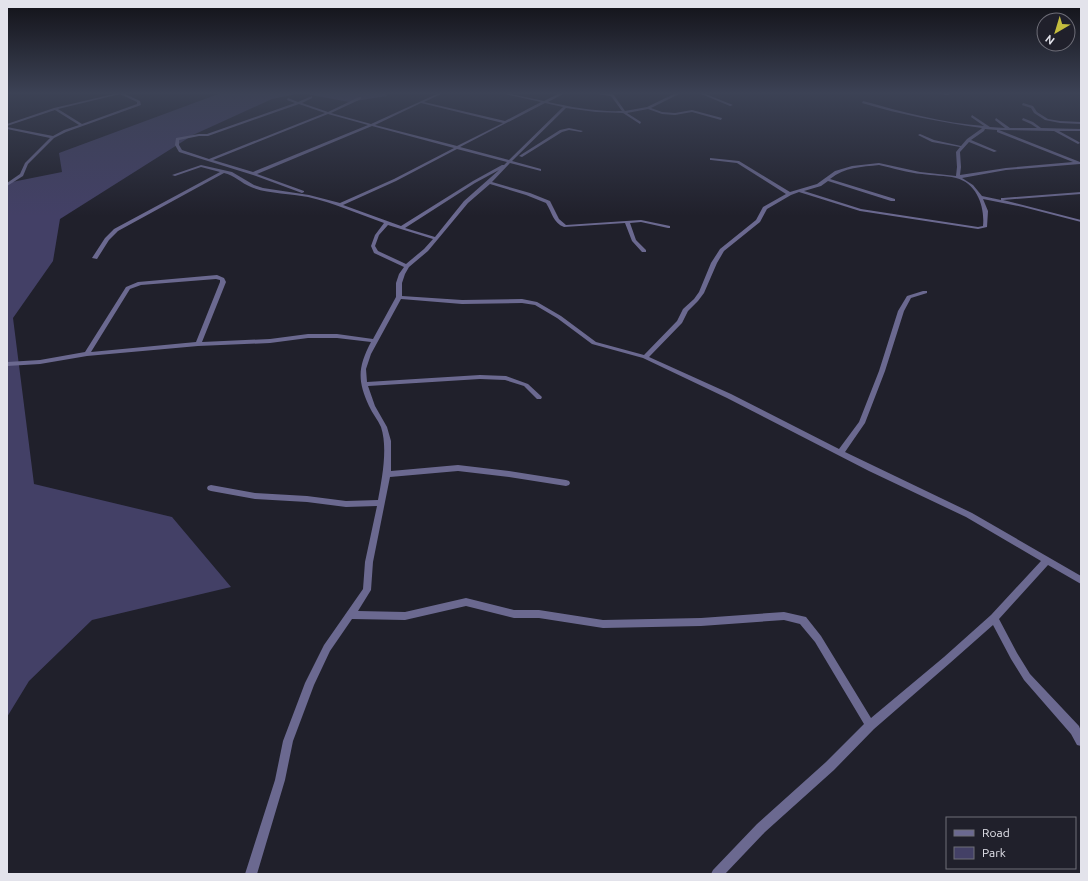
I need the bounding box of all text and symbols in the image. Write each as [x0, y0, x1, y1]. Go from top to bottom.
north arrow [1036, 12, 1076, 52]
text: N [1043, 33, 1057, 47]
legend [946, 817, 1076, 869]
text: Road [982, 826, 1010, 839]
text: Park [982, 846, 1006, 859]

